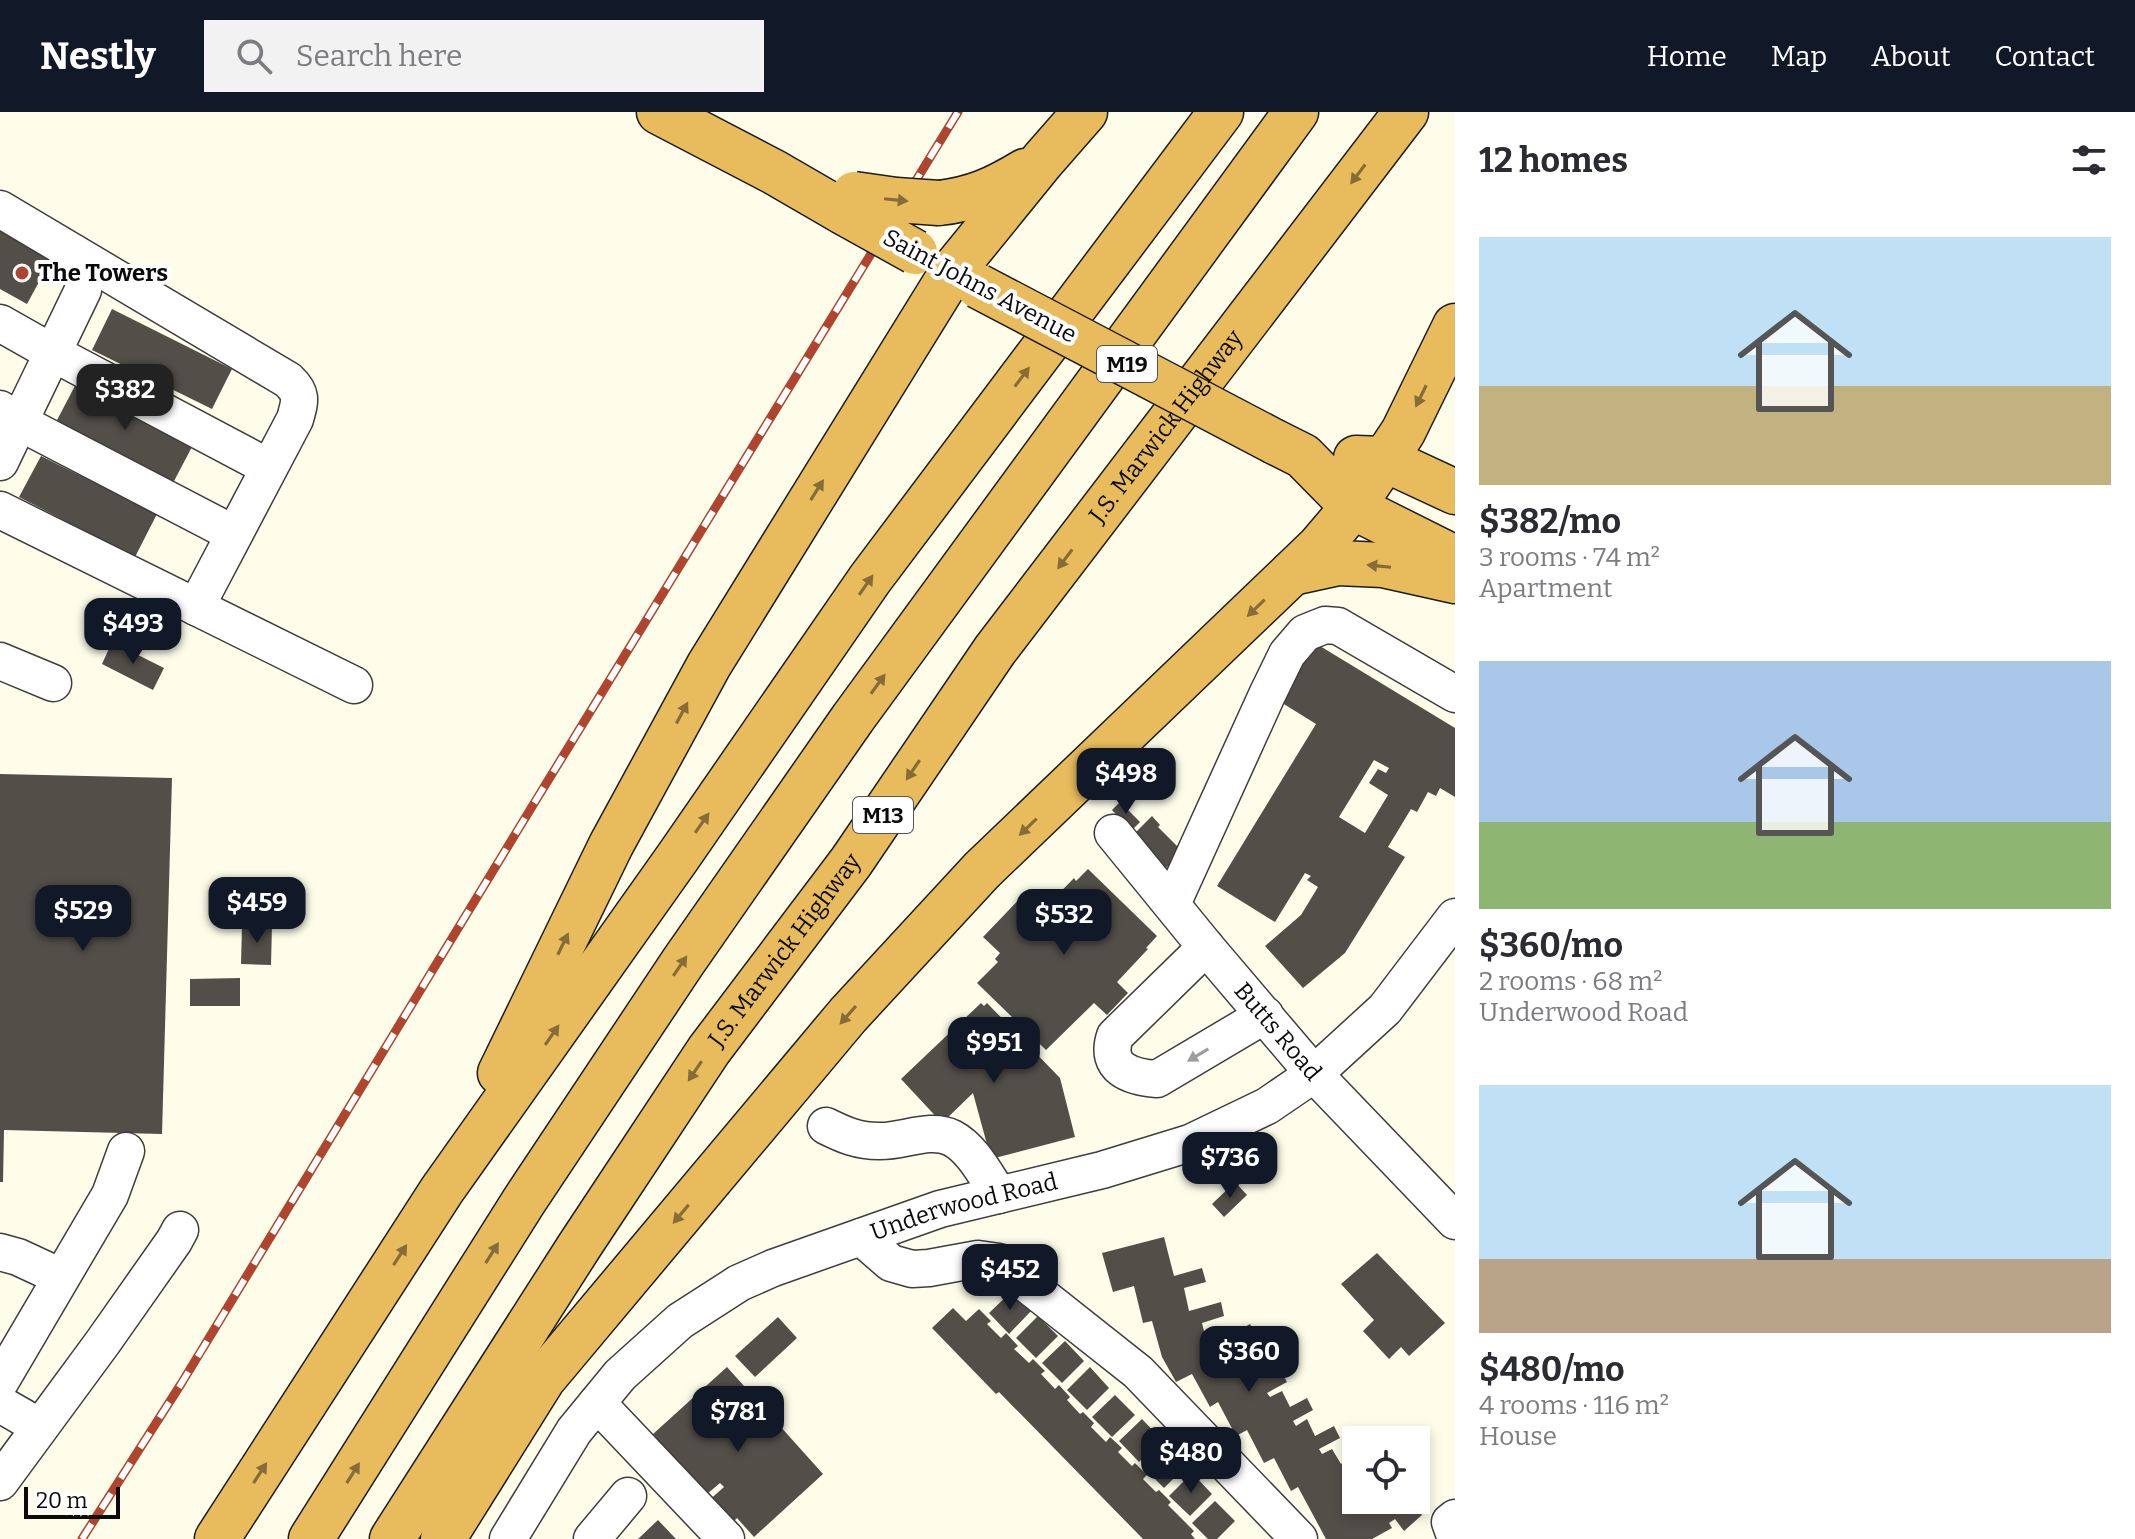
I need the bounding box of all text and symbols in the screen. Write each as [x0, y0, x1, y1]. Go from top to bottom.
search box [204, 20, 764, 92]
text: Nestly [40, 33, 156, 79]
icon: search [232, 34, 276, 78]
text: Search here [296, 38, 462, 74]
text: Home [1647, 40, 1727, 73]
text: Map [1771, 40, 1827, 73]
text: About [1871, 40, 1951, 73]
text: Contact [1995, 40, 2095, 73]
icon: filters [2067, 138, 2111, 182]
text: 12 homes [1479, 140, 1628, 181]
one-way arrow [1351, 164, 1367, 184]
one-way arrow [884, 193, 909, 206]
street label: Saint Johns Avenue [879, 223, 1081, 349]
place label: The Towers [38, 259, 168, 287]
marker: The Towers [13, 264, 31, 282]
icon: home [1723, 289, 1867, 433]
street label: J.S. Marwick Highway [1083, 324, 1249, 529]
road number: M19 [1097, 346, 1157, 382]
pin: $382 [78, 364, 172, 432]
one-way arrow [1013, 367, 1029, 388]
text: $382 [95, 374, 155, 405]
one-way arrow [1414, 384, 1427, 407]
one-way arrow [809, 479, 823, 501]
text: $382/mo [1479, 501, 1621, 542]
text: 3 rooms · 74 m² [1479, 542, 1660, 573]
one-way arrow [1057, 548, 1073, 569]
one-way arrow [1366, 559, 1391, 572]
text: Apartment [1479, 573, 1612, 604]
one-way arrow [857, 575, 873, 596]
pin: $493 [86, 598, 180, 666]
one-way arrow [1247, 598, 1266, 617]
text: $493 [102, 608, 164, 639]
one-way arrow [869, 673, 885, 694]
one-way arrow [675, 702, 689, 724]
icon: home [1723, 713, 1867, 857]
pin: $498 [1079, 748, 1173, 816]
text: $498 [1095, 758, 1157, 789]
one-way arrow [907, 759, 921, 781]
road number: M13 [853, 797, 913, 833]
one-way arrow [694, 812, 709, 833]
one-way arrow [1019, 817, 1038, 835]
street label: J.S. Marwick Highway [702, 848, 867, 1053]
pin: $459 [210, 877, 304, 945]
pin: $529 [36, 885, 130, 953]
text: $459 [227, 887, 287, 918]
pin: $532 [1017, 889, 1111, 957]
text: $529 [53, 895, 113, 926]
text: $532 [1035, 899, 1093, 930]
text: $360/mo [1479, 925, 1623, 966]
one-way arrow [556, 932, 570, 955]
one-way arrow [673, 955, 688, 976]
text: 2 rooms · 68 m² [1479, 966, 1662, 997]
street label: Butts Road [1228, 977, 1327, 1086]
text: Underwood Road [1479, 997, 1688, 1028]
one-way arrow [840, 1005, 858, 1024]
pin: $951 [947, 1017, 1041, 1085]
one-way arrow [544, 1024, 560, 1046]
text: $951 [966, 1027, 1022, 1058]
one-way arrow [1187, 1048, 1209, 1062]
one-way arrow [688, 1060, 703, 1082]
pin: $736 [1183, 1132, 1277, 1200]
icon: home [1723, 1137, 1867, 1281]
text: $736 [1200, 1142, 1260, 1173]
street label: Underwood Road [867, 1167, 1060, 1246]
one-way arrow [673, 1204, 690, 1224]
one-way arrow [484, 1242, 498, 1264]
one-way arrow [393, 1244, 407, 1266]
pin: $452 [963, 1244, 1057, 1312]
text: $452 [980, 1254, 1040, 1285]
pin: $360 [1202, 1326, 1296, 1394]
text: $360 [1218, 1336, 1280, 1367]
text: $480/mo [1479, 1349, 1625, 1390]
pin: $781 [691, 1386, 785, 1454]
text: 4 rooms · 116 m² [1479, 1390, 1669, 1421]
text: $781 [710, 1396, 766, 1427]
text: House [1479, 1421, 1557, 1452]
map controls [1342, 1426, 1430, 1514]
button: locate [1342, 1426, 1430, 1514]
pin: $480 [1144, 1427, 1238, 1495]
text: $480 [1159, 1437, 1223, 1468]
one-way arrow [345, 1462, 359, 1484]
one-way arrow [252, 1463, 267, 1484]
scale bar [24, 1483, 120, 1519]
text: 20 m [36, 1487, 87, 1514]

